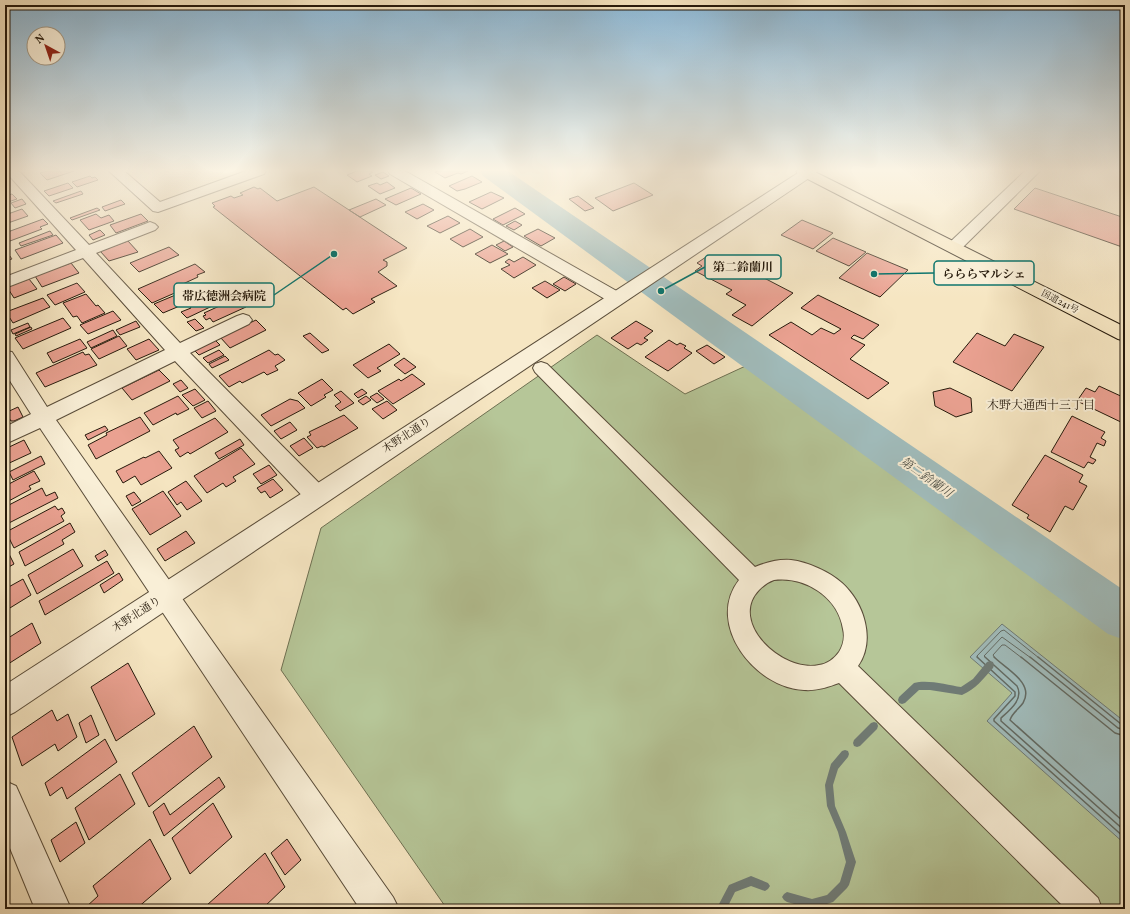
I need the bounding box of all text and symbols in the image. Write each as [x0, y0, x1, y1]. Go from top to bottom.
north arrow [26, 26, 66, 66]
text: N [33, 31, 48, 48]
callout: 第二鈴蘭川 [705, 255, 781, 279]
text: 第二鈴蘭川 [713, 260, 773, 276]
callout: らららマルシェ [934, 261, 1034, 285]
text: らららマルシェ [942, 267, 1026, 283]
callout: 帯広徳洲会病院 [174, 283, 274, 307]
street label: 国道241号 [1039, 287, 1081, 317]
text: 帯広徳洲会病院 [182, 289, 266, 305]
district label: 木野大通西十三丁目 [987, 398, 1095, 414]
street label: 木野北通り [380, 415, 434, 457]
water label: 第二鈴蘭川 [897, 454, 957, 503]
street label: 木野北通り [110, 594, 164, 636]

